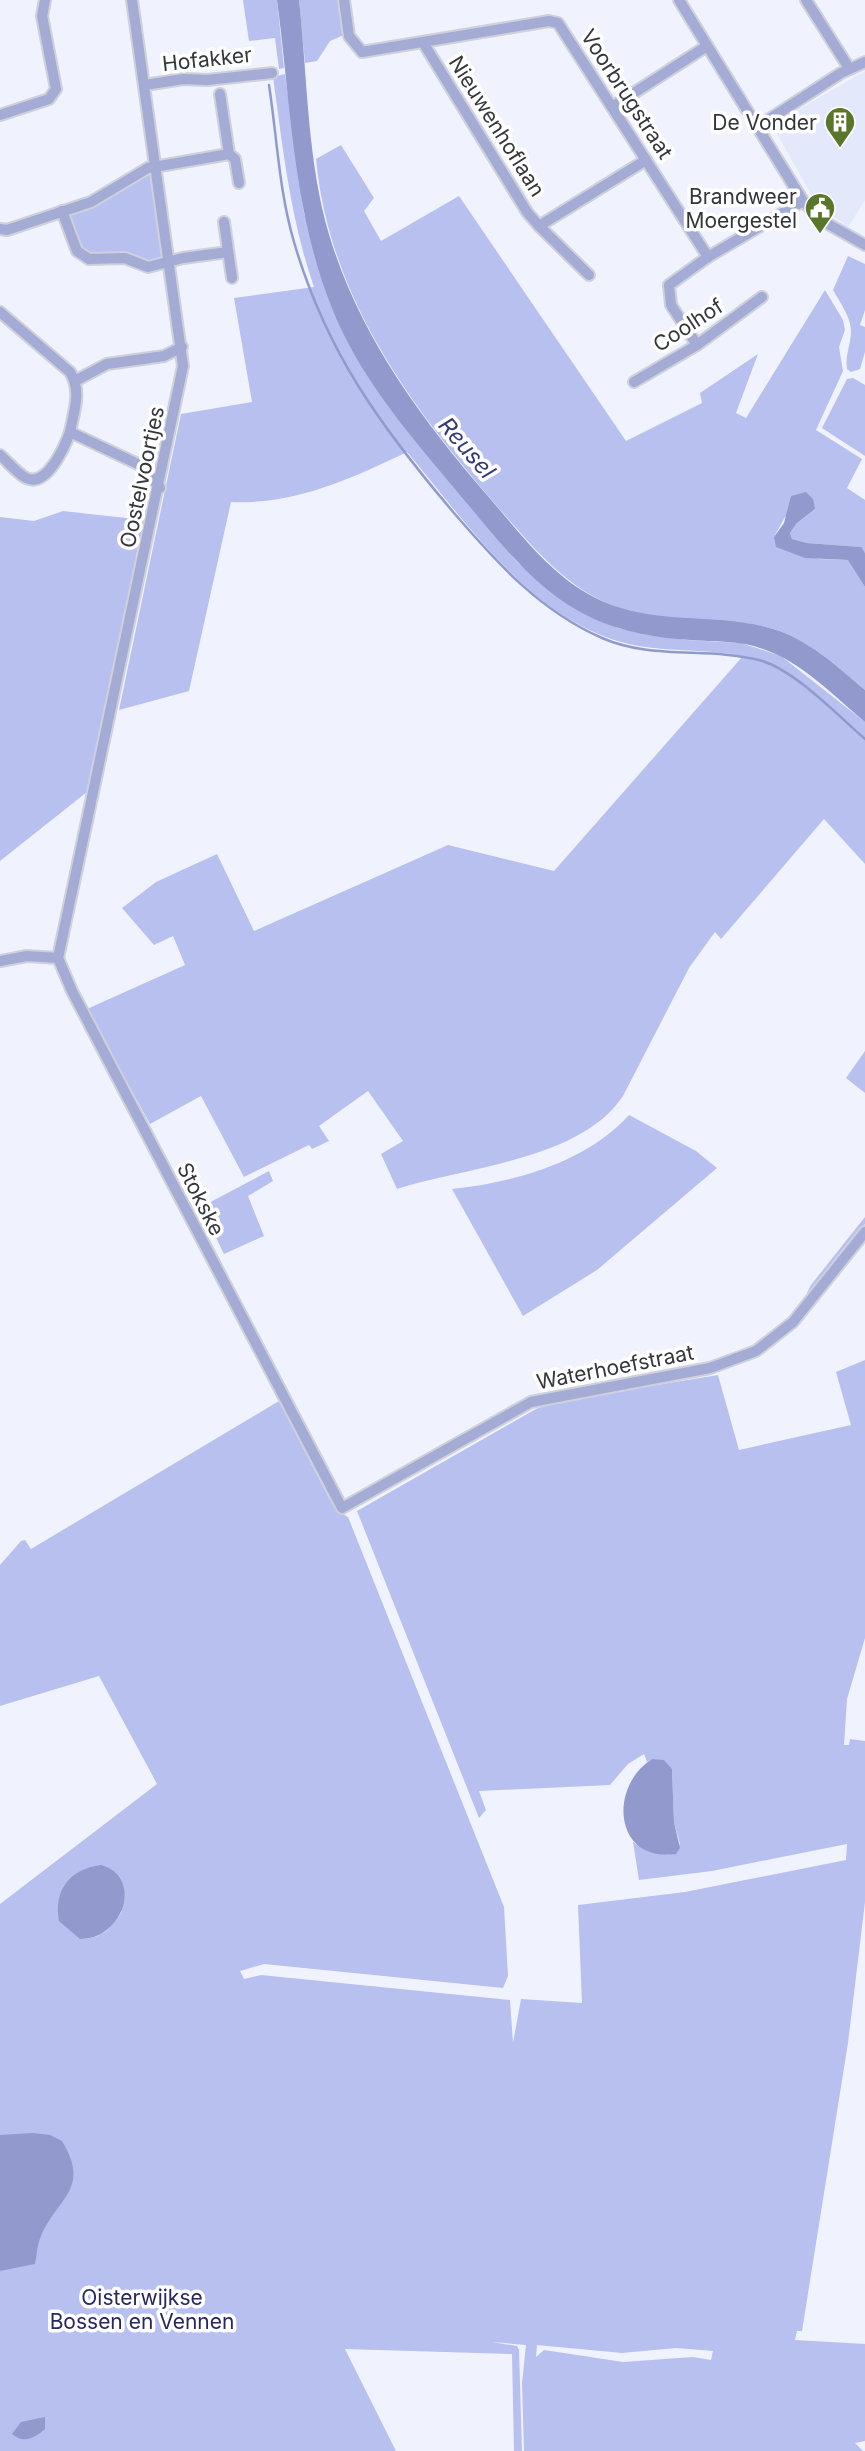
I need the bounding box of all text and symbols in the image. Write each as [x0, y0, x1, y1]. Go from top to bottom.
street label: Voorbrugstraat [576, 25, 678, 163]
street label: Hofakker [161, 42, 253, 76]
street label: Nieuwenhoflaan [444, 51, 550, 201]
building icon: De Vonder [823, 105, 857, 149]
place label: De Vonder [712, 110, 817, 135]
place label: Brandweer Moergestel [685, 184, 797, 233]
public building icon: Brandweer Moergestel [803, 191, 837, 235]
street label: Coolhof [648, 293, 728, 357]
street label: Oostelvoortjes [115, 404, 169, 550]
water label: Reusel [433, 412, 502, 485]
street label: Stokske [172, 1158, 230, 1240]
street label: Waterhoefstraat [534, 1339, 696, 1394]
park label: Oisterwijkse Bossen en Vennen [50, 2285, 234, 2334]

